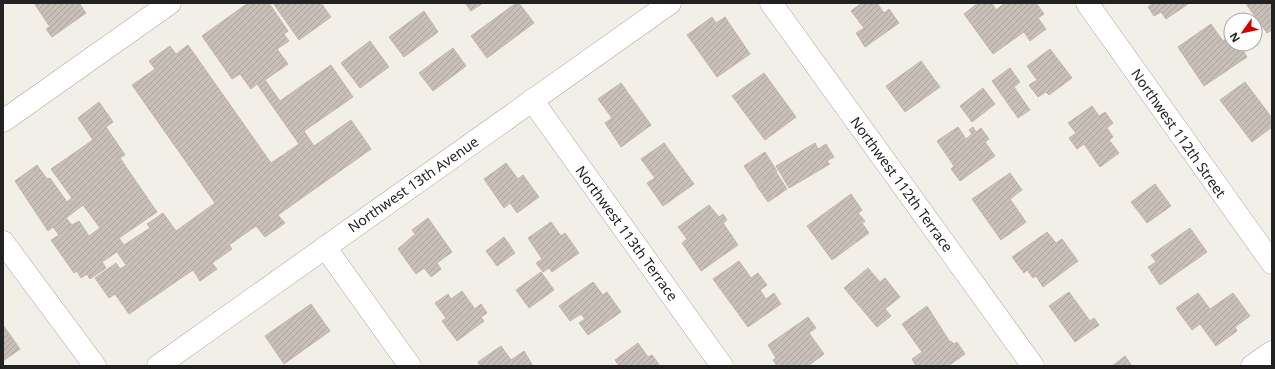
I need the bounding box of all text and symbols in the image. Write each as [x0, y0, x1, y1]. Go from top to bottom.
north arrow [1223, 12, 1263, 52]
text: N [1225, 30, 1243, 46]
street label: Northwest 112th Street [1127, 65, 1231, 201]
street label: Northwest 112th Terrace [846, 113, 958, 255]
street label: Northwest 13th Avenue [344, 132, 482, 236]
street label: Northwest 113th Terrace [571, 162, 683, 304]

